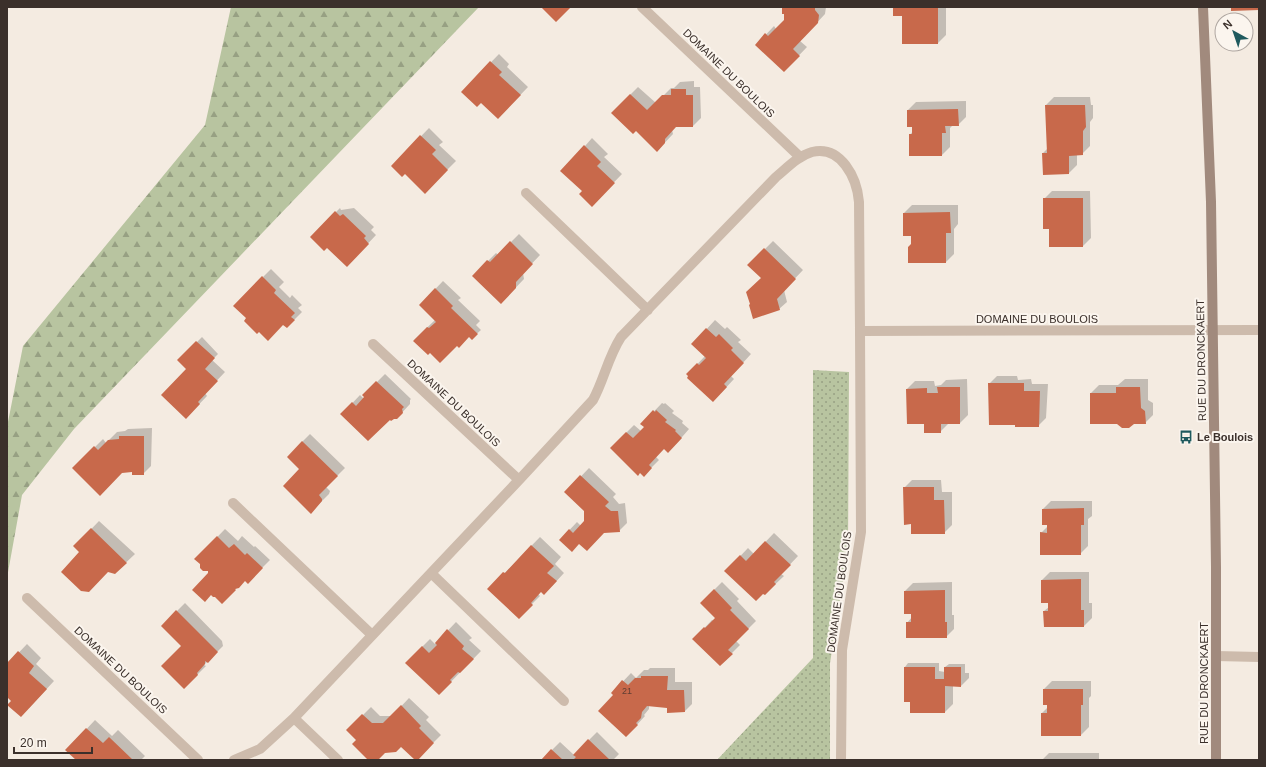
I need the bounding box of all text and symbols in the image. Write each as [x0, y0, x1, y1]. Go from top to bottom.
north arrow [1214, 12, 1254, 52]
text: N [1221, 17, 1235, 31]
street label: DOMAINE DU BOULOIS [681, 26, 777, 120]
street label: RUE DU DRONCKAERT [1194, 299, 1208, 421]
street label: DOMAINE DU BOULOIS [976, 313, 1098, 325]
street label: DOMAINE DU BOULOIS [405, 357, 503, 449]
bus stop icon: Le Boulois [1178, 429, 1194, 445]
place label: Le Boulois [1197, 431, 1253, 443]
street label: DOMAINE DU BOULOIS [825, 531, 853, 653]
street label: RUE DU DRONCKAERT [1198, 622, 1210, 744]
street label: DOMAINE DU BOULOIS [72, 624, 170, 716]
house number: 21 [622, 686, 632, 696]
scale bar [14, 729, 92, 755]
text: 20 m [20, 736, 47, 750]

